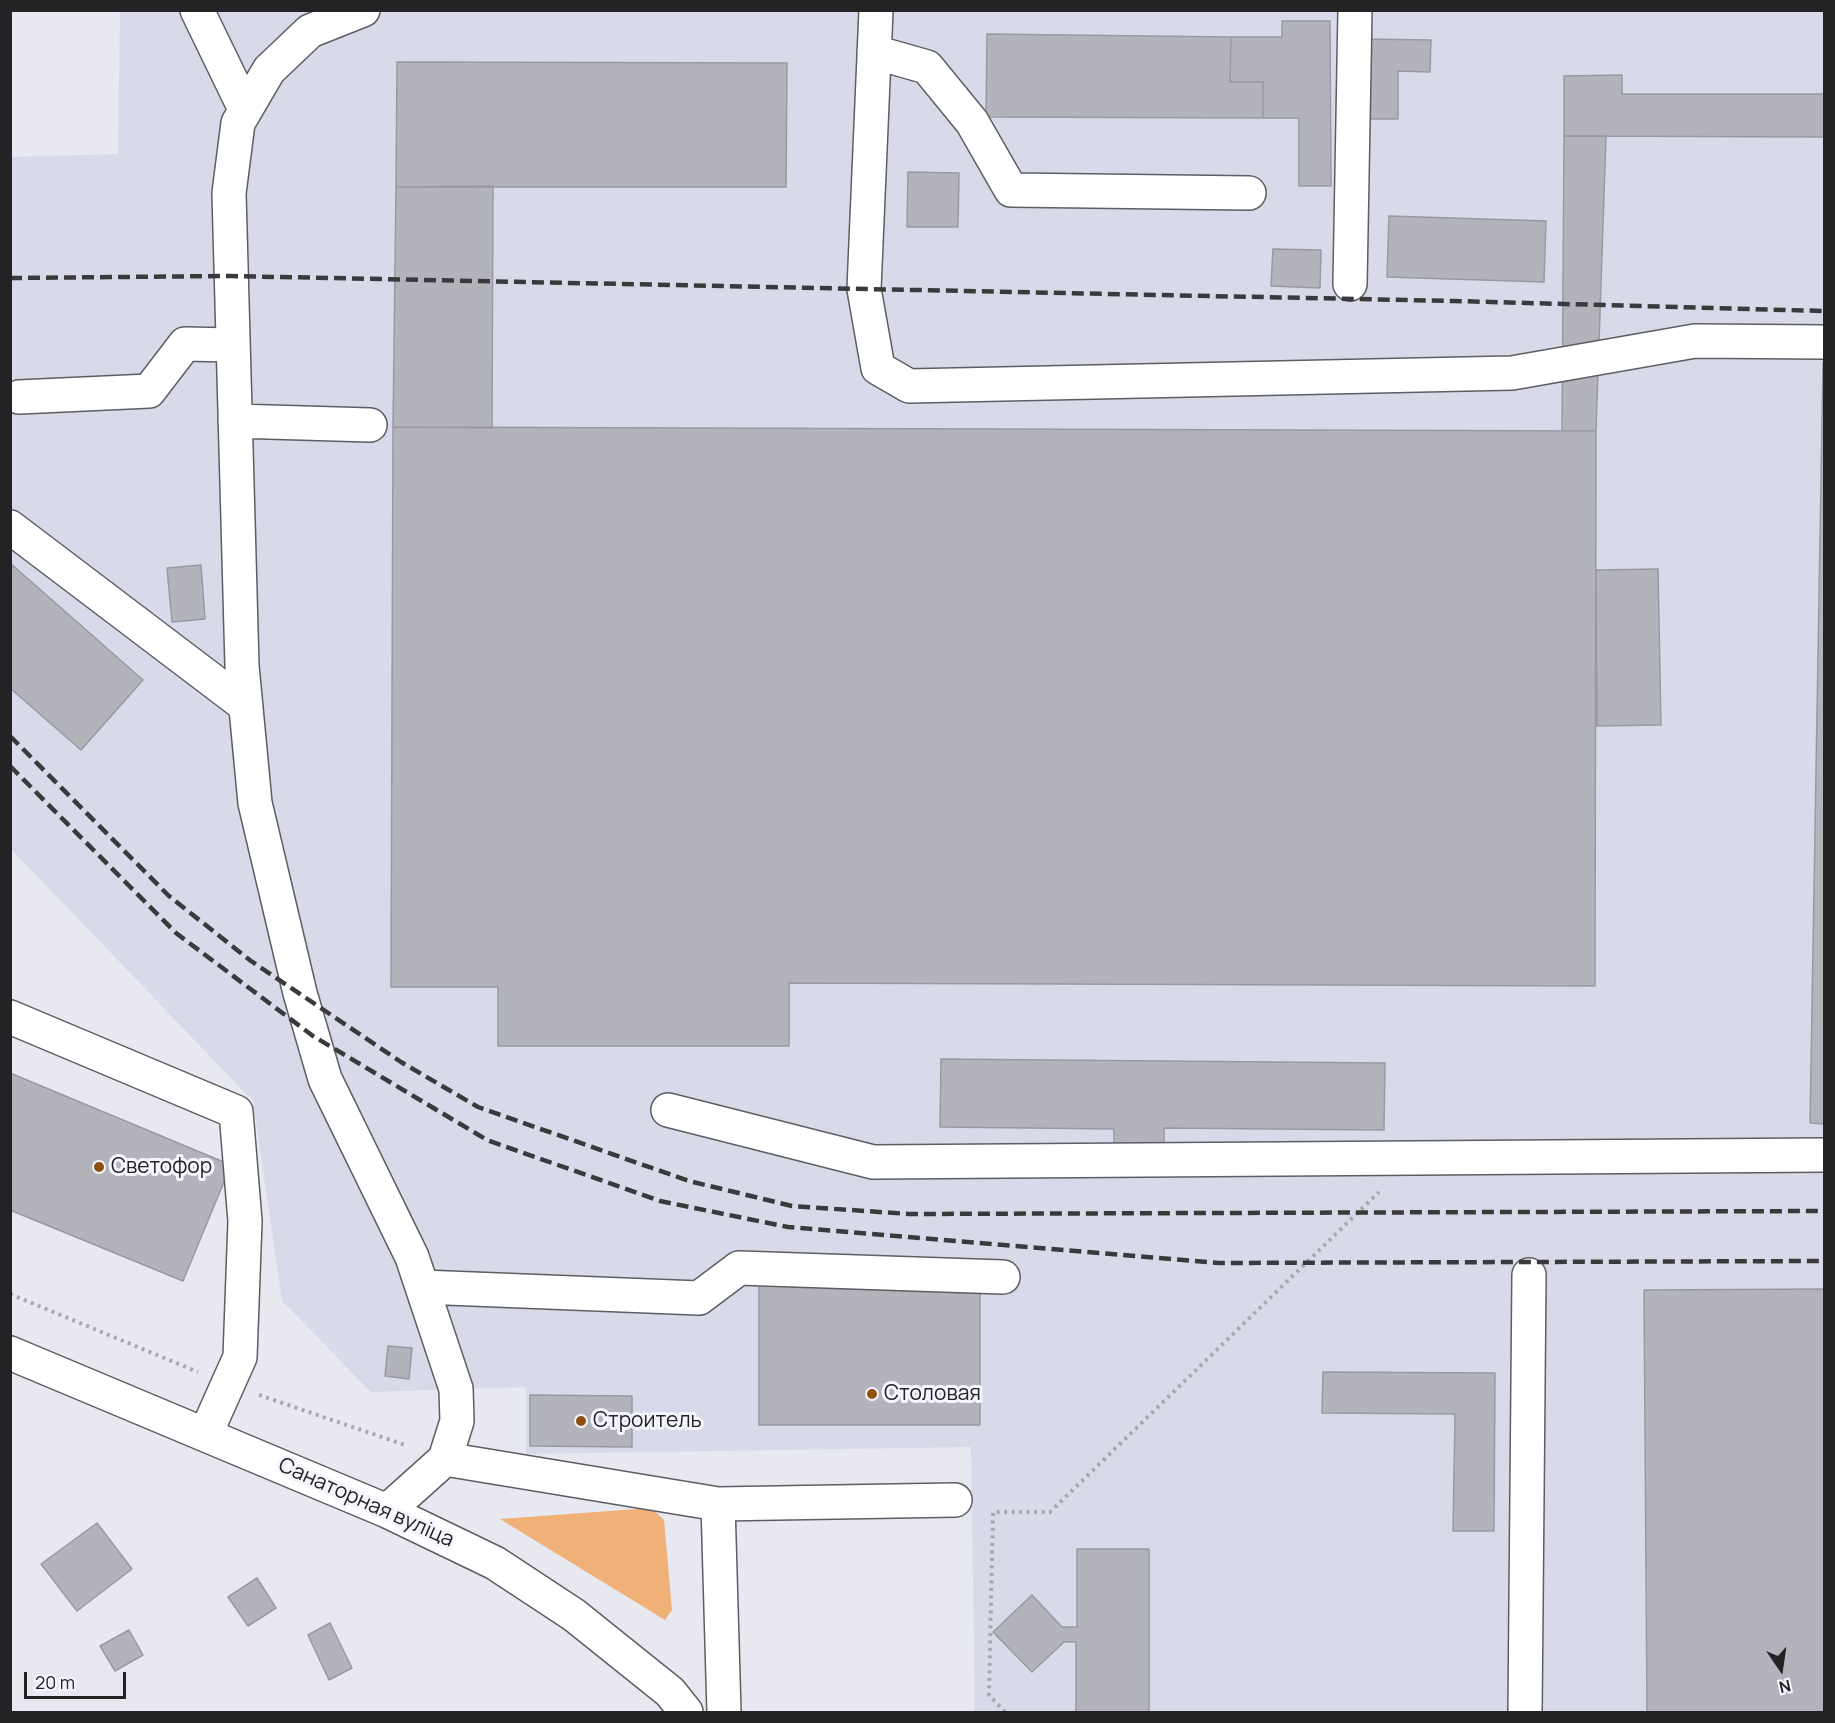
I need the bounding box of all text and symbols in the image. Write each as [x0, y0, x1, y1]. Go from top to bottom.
place label: Светофор [111, 1154, 212, 1180]
marker: Светофор [92, 1160, 106, 1174]
place label: Столовая [884, 1381, 981, 1407]
marker: Столовая [865, 1387, 879, 1401]
place label: Строитель [593, 1408, 702, 1434]
marker: Строитель [574, 1414, 588, 1428]
street label: Санаторная вуліца [274, 1453, 458, 1553]
north arrow [1751, 1639, 1811, 1699]
scale bar [27, 1660, 129, 1698]
text: 20 m [35, 1670, 75, 1694]
text: N [1777, 1675, 1793, 1699]

